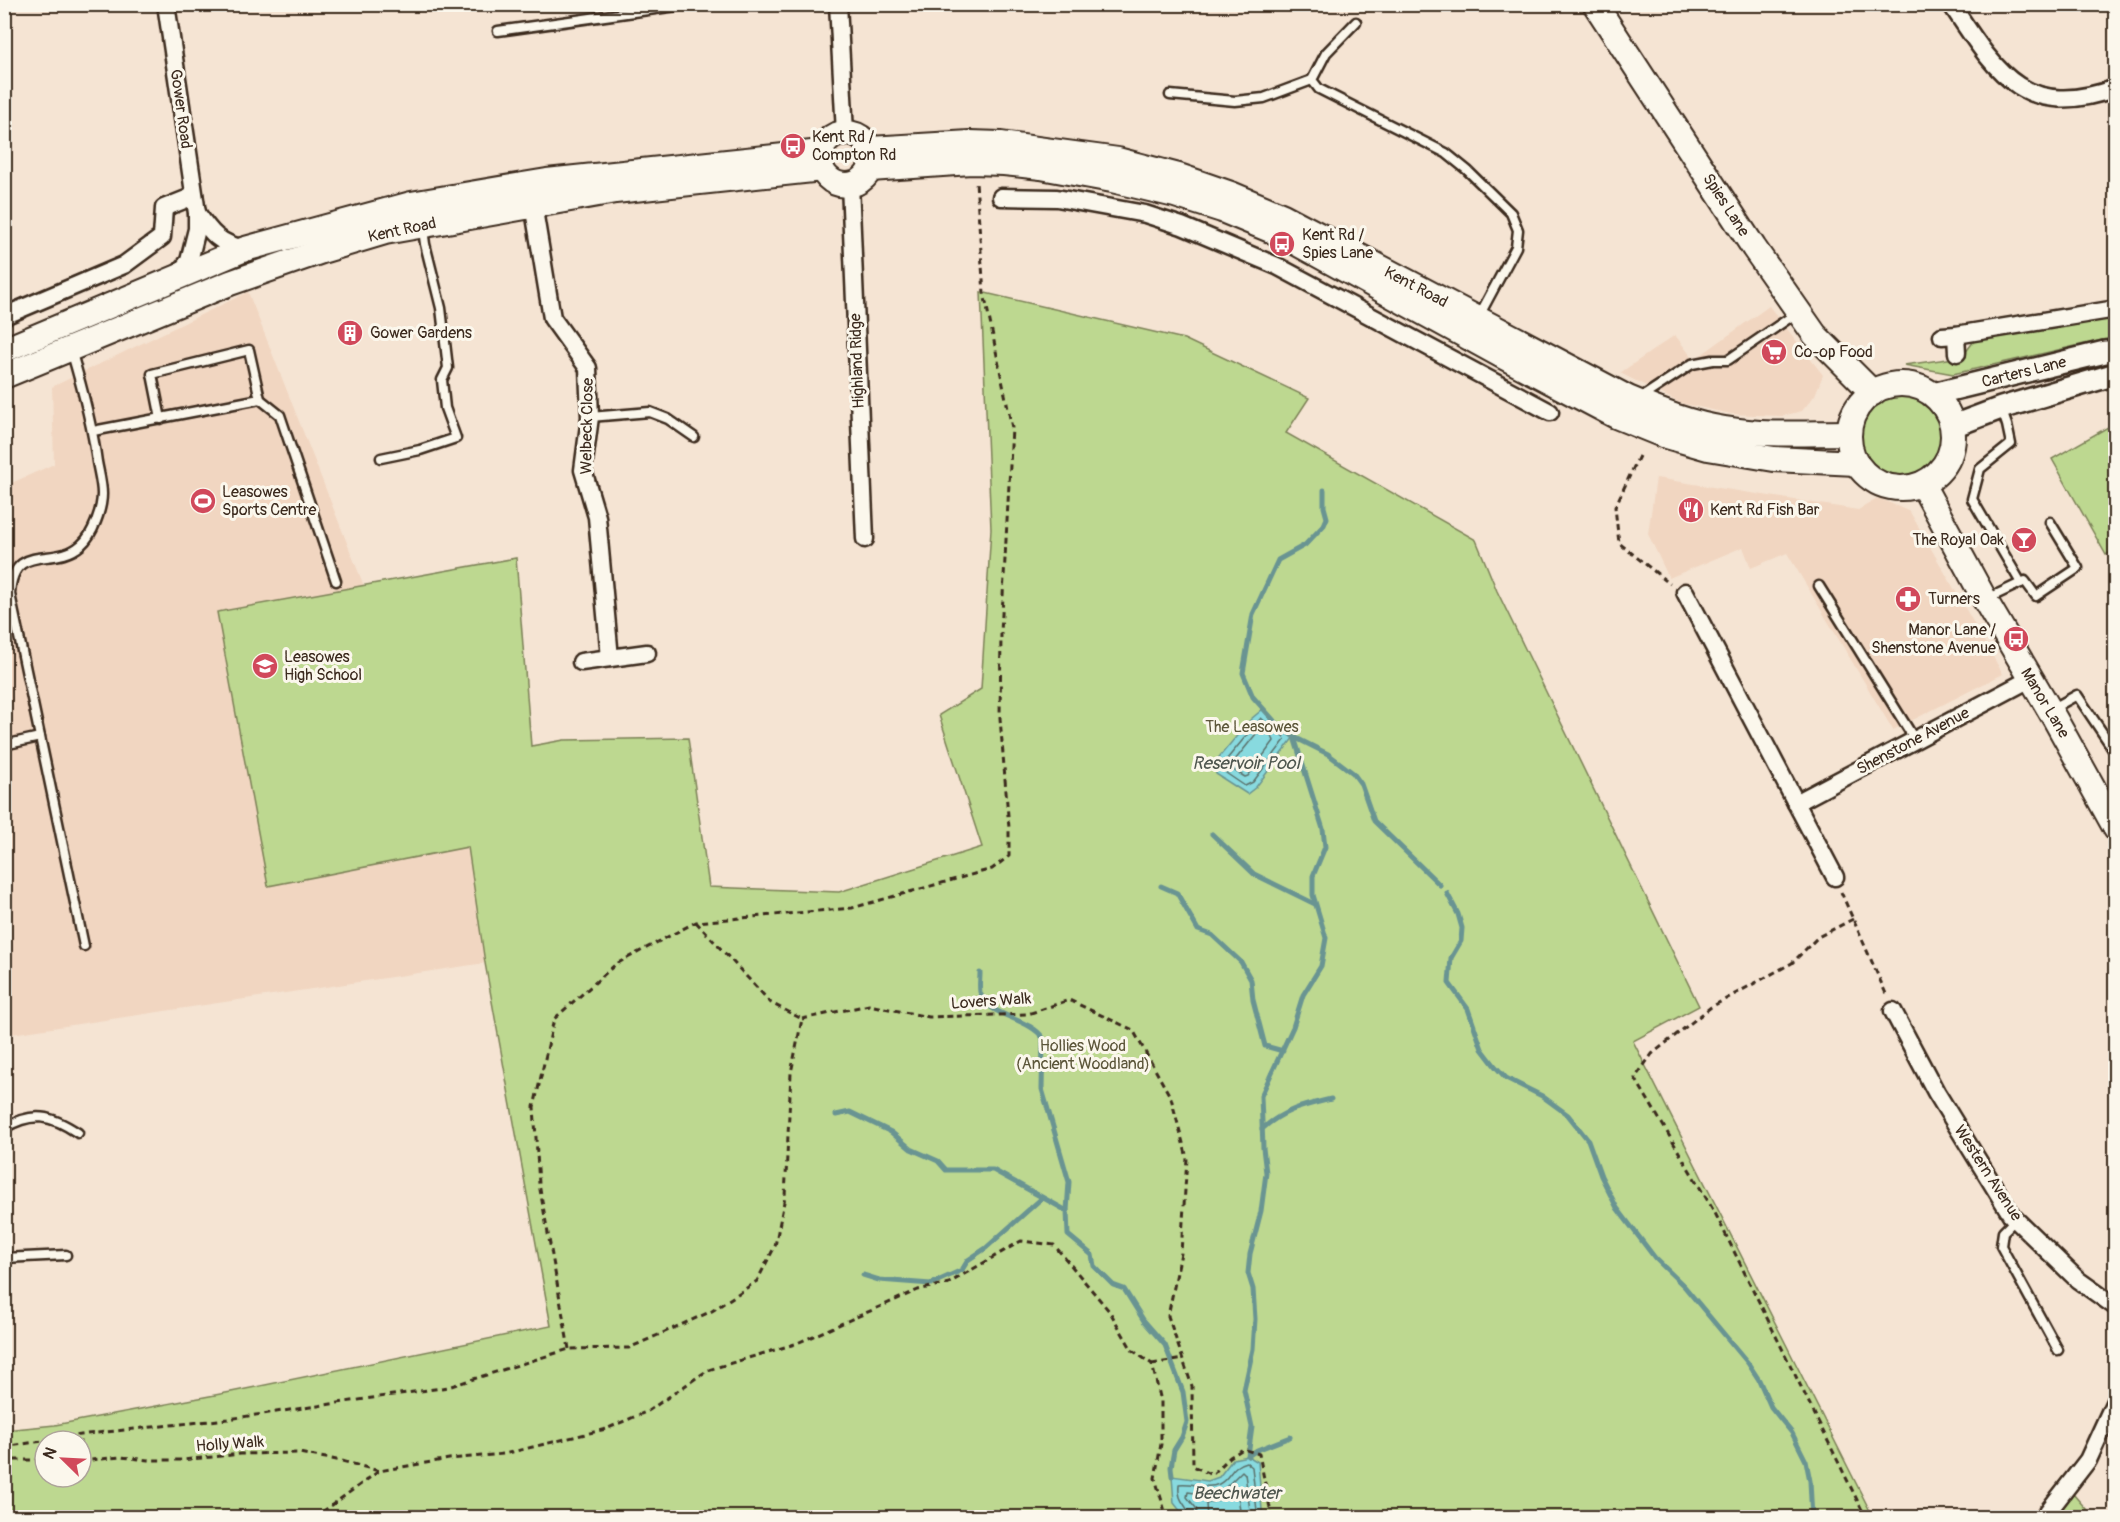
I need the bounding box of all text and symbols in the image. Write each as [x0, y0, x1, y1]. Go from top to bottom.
street label: Gower Road [166, 68, 196, 150]
place label: Kent Rd / Compton Rd [812, 127, 896, 165]
bus stop icon: Kent Rd / Compton Rd [778, 131, 808, 161]
street label: Spies Lane [1698, 170, 1754, 240]
street label: Kent Road [366, 213, 438, 247]
place label: Kent Rd / Spies Lane [1302, 225, 1373, 263]
bus stop icon: Kent Rd / Spies Lane [1267, 229, 1297, 259]
street label: Kent Road [1381, 262, 1451, 312]
street label: Highland Ridge [845, 313, 869, 409]
building icon: Gower Gardens [335, 318, 365, 348]
place label: Gower Gardens [370, 323, 472, 343]
supermarket icon: Co-op Food [1759, 337, 1789, 367]
place label: Co-op Food [1794, 342, 1873, 362]
street label: Carters Lane [1980, 352, 2069, 392]
street label: Welbeck Close [576, 377, 598, 475]
place label: Leasowes Sports Centre [222, 482, 316, 520]
sports icon: Leasowes Sports Centre [188, 486, 218, 516]
restaurant icon: Kent Rd Fish Bar [1676, 495, 1706, 525]
place label: Kent Rd Fish Bar [1710, 500, 1820, 520]
bar icon: The Royal Oak [2009, 525, 2039, 555]
place label: The Royal Oak [1913, 530, 2004, 550]
pharmacy icon: Turners [1893, 584, 1923, 614]
place label: Turners [1928, 589, 1980, 609]
place label: Manor Lane / Shenstone Avenue [1871, 620, 1996, 658]
bus stop icon: Manor Lane / Shenstone Avenue [2001, 624, 2031, 654]
place label: Leasowes High School [284, 647, 362, 685]
school or university icon: Leasowes High School [250, 651, 280, 681]
street label: Manor Lane [2016, 664, 2074, 742]
street label: Shenstone Avenue [1853, 703, 1973, 779]
park label: The Leasowes [1205, 717, 1299, 737]
water label: Reservoir Pool [1192, 752, 1301, 775]
street label: Lovers Walk [950, 988, 1032, 1014]
park label: Hollies Wood (Ancient Woodland) [1016, 1036, 1150, 1074]
street label: Western Avenue [1950, 1121, 2027, 1225]
north arrow [33, 1429, 93, 1489]
street label: Holly Walk [195, 1432, 265, 1456]
text: N [39, 1444, 62, 1462]
water label: Beechwater [1193, 1482, 1284, 1505]

